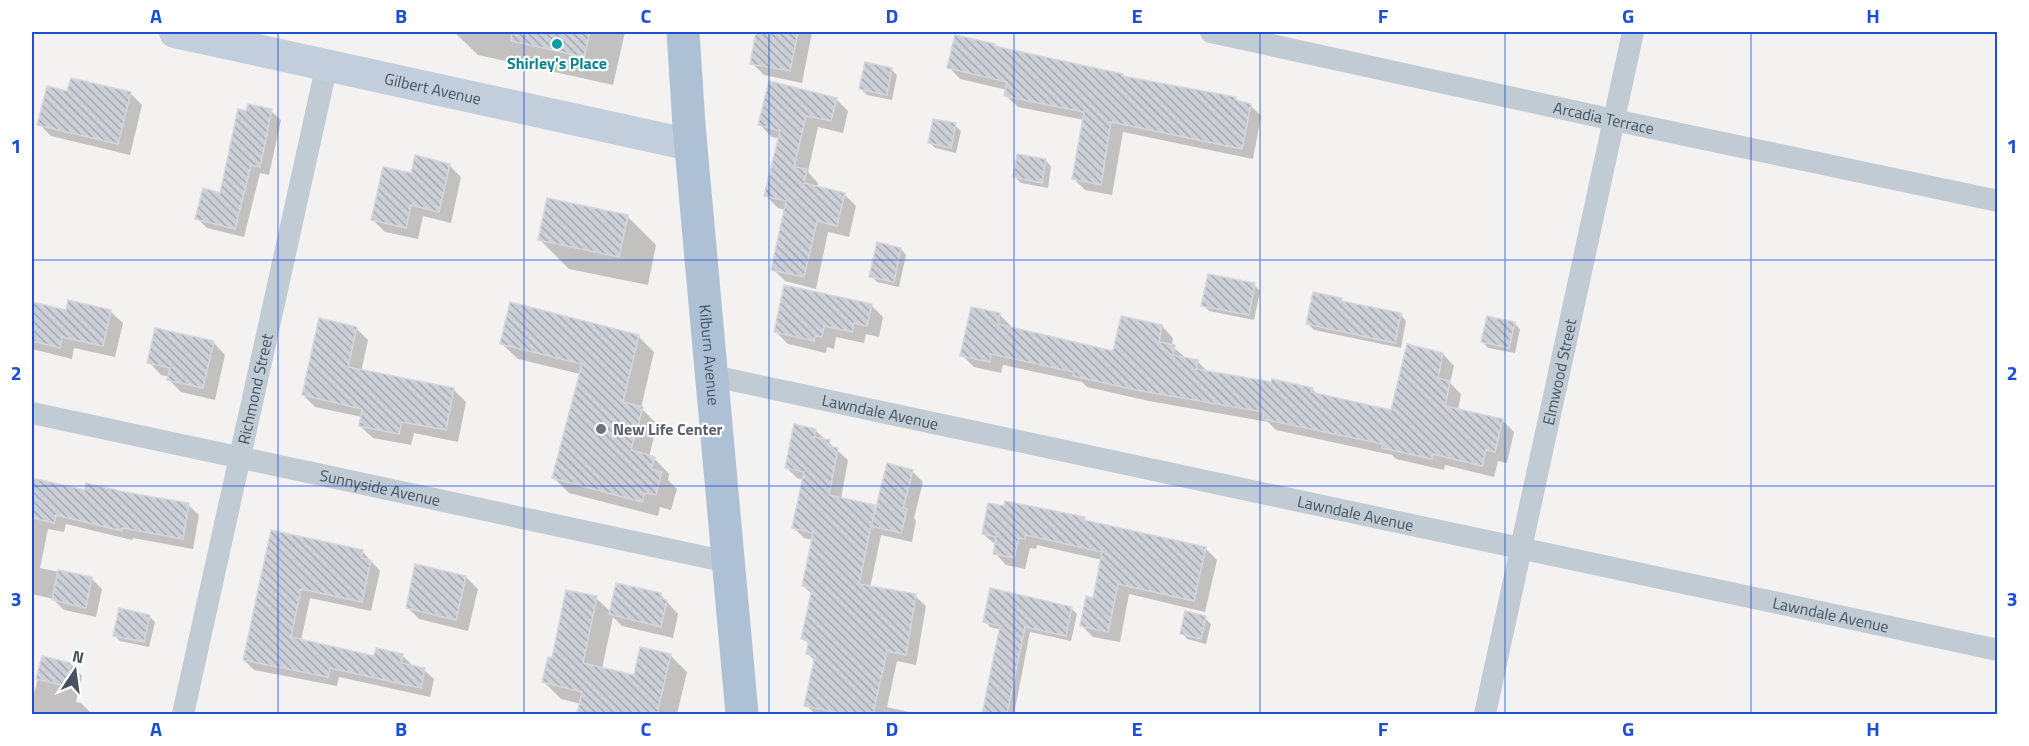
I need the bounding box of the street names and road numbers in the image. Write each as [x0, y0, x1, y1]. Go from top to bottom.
street label: Gilbert Avenue [382, 66, 484, 111]
street label: Arcadia Terrace [1551, 95, 1656, 140]
street label: Kilburn Avenue [693, 303, 726, 406]
street label: Elmwood Street [1536, 316, 1583, 427]
street label: Richmond Street [231, 331, 279, 446]
street label: Lawndale Avenue [820, 388, 941, 436]
street label: Sunnyside Avenue [317, 463, 443, 512]
street label: Lawndale Avenue [1295, 489, 1416, 537]
street label: Lawndale Avenue [1770, 590, 1891, 638]

